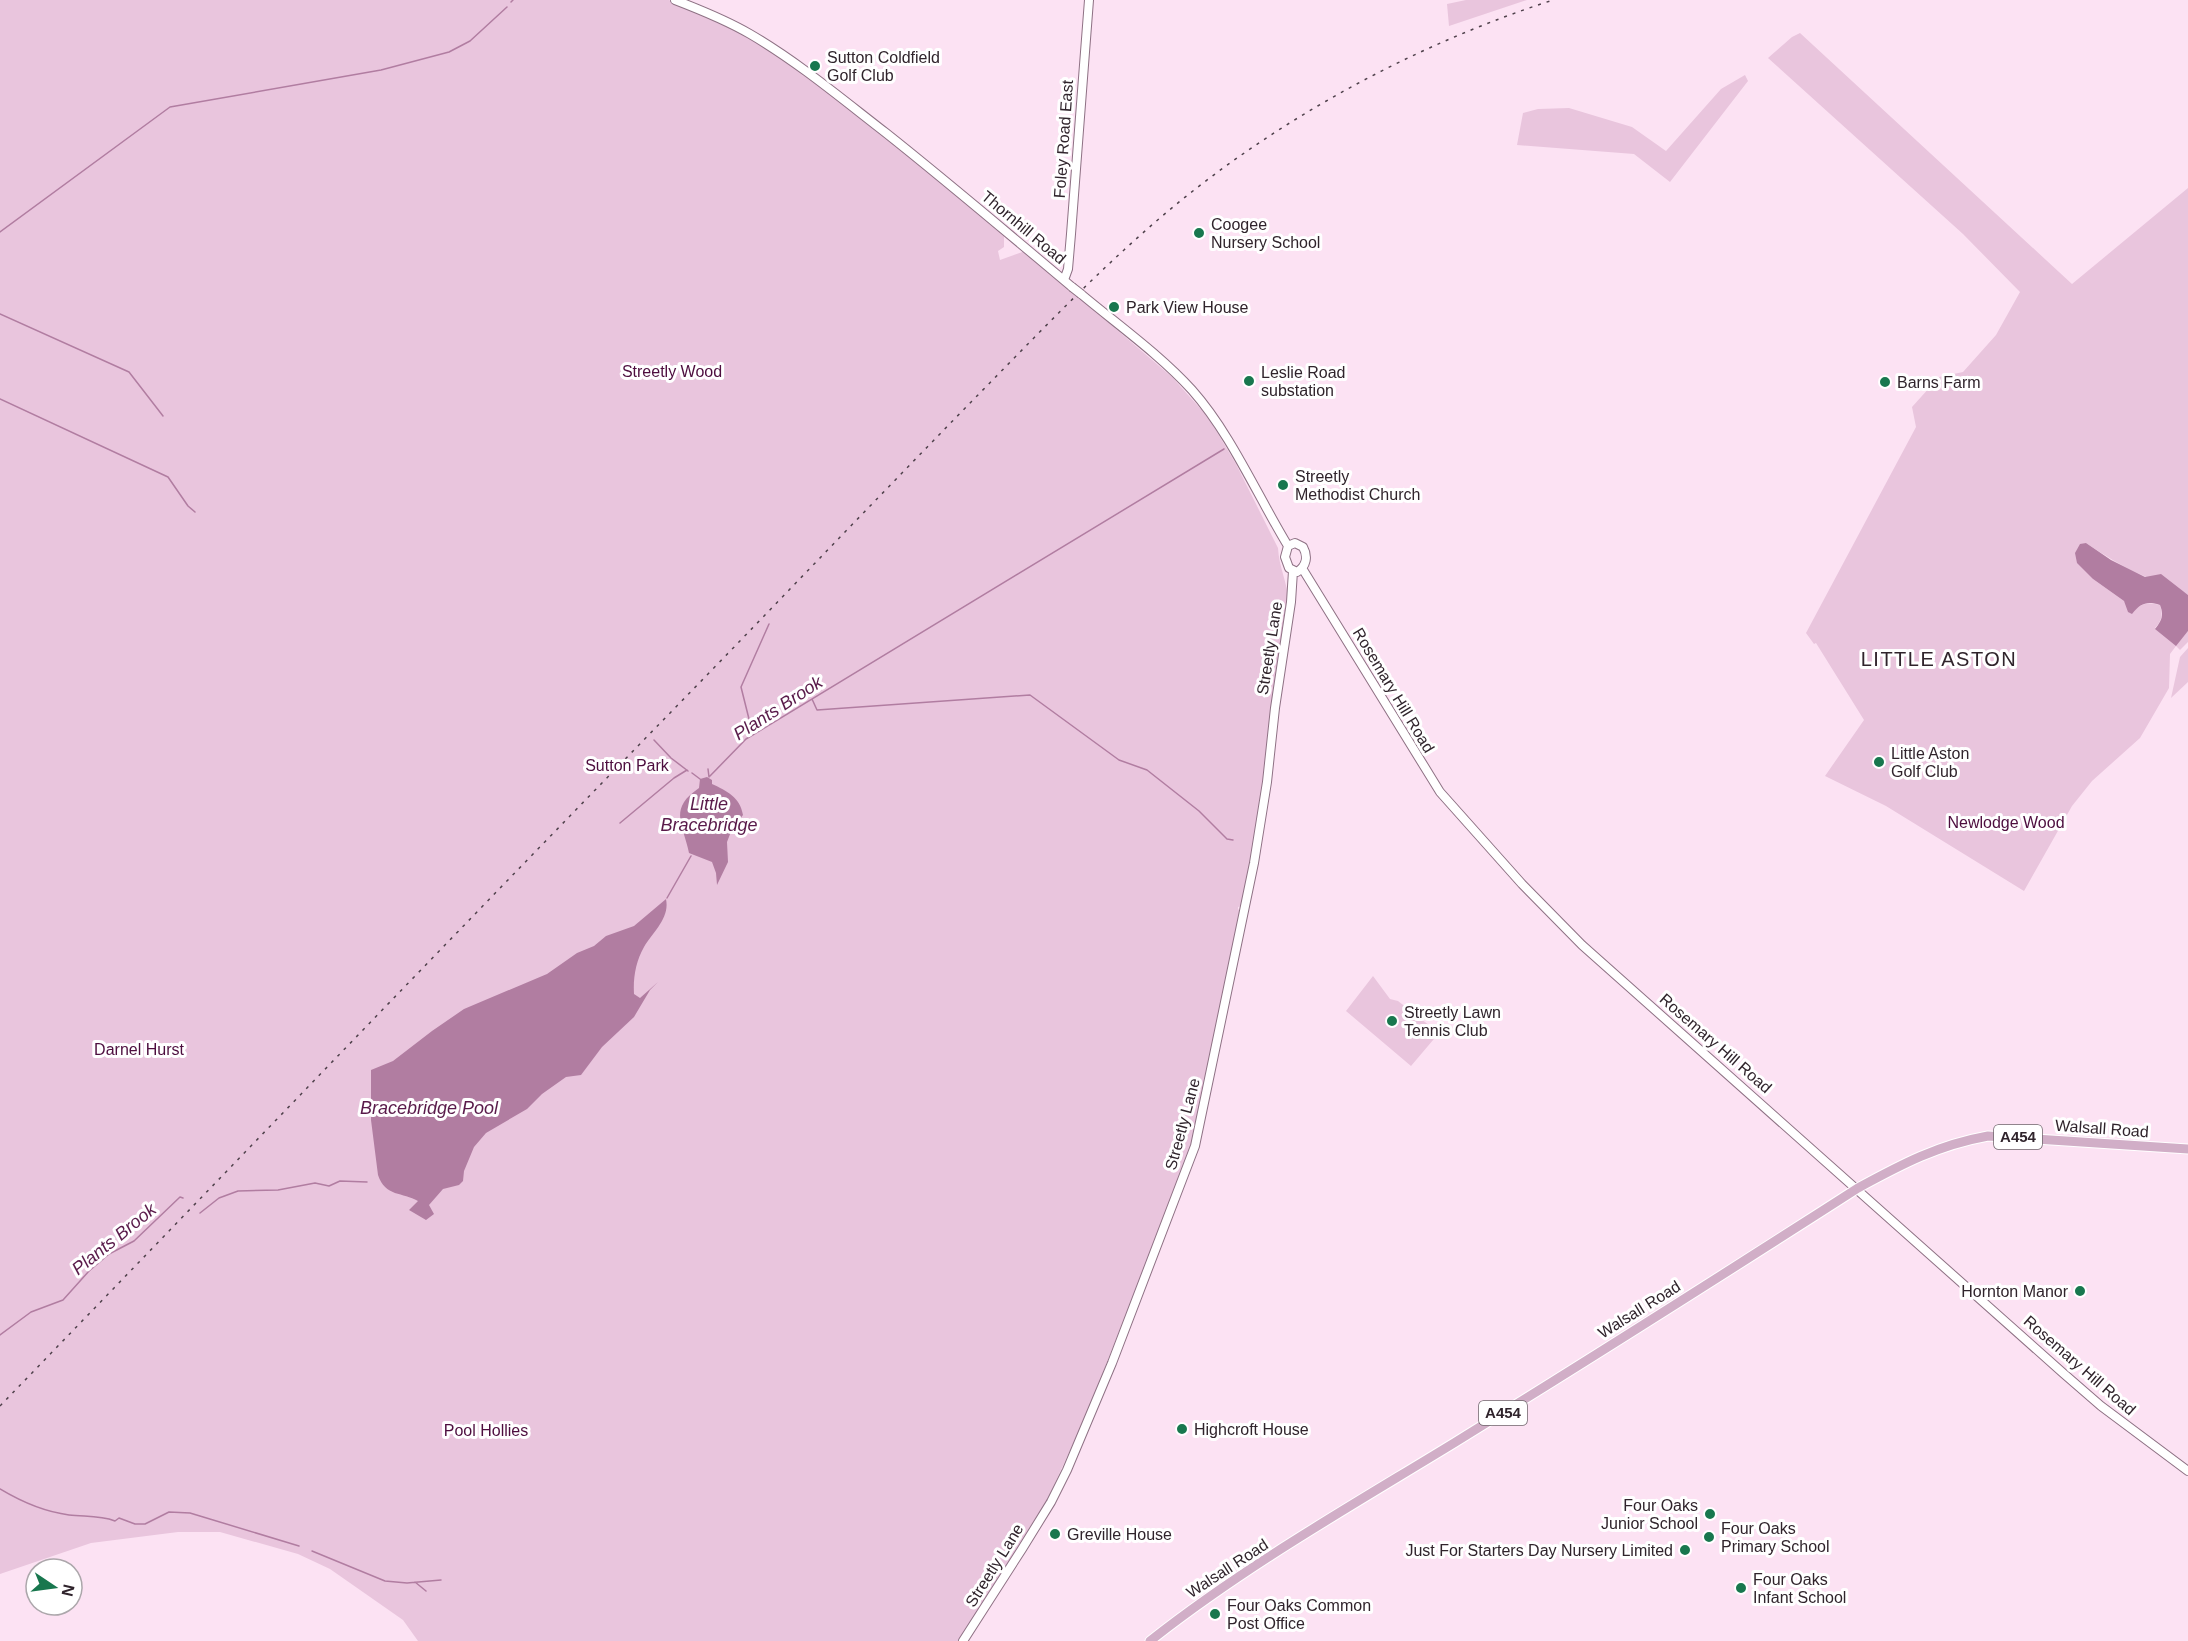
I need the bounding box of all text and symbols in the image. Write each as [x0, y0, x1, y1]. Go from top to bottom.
place label: Sutton Coldfield Golf Club [827, 49, 940, 84]
marker: Sutton Coldfield Golf Club [808, 59, 822, 73]
street label: Foley Road East [1051, 79, 1076, 199]
street label: Thornhill Road [978, 187, 1069, 267]
place label: Coogee Nursery School [1211, 216, 1320, 251]
marker: Coogee Nursery School [1192, 226, 1206, 240]
place label: Park View House [1126, 299, 1249, 316]
marker: Park View House [1107, 300, 1121, 314]
park label: Streetly Wood [622, 363, 722, 380]
place label: Leslie Road substation [1261, 364, 1346, 399]
marker: Leslie Road substation [1242, 374, 1256, 388]
place label: Barns Farm [1897, 374, 1981, 391]
marker: Barns Farm [1878, 375, 1892, 389]
place label: Streetly Methodist Church [1295, 468, 1420, 503]
marker: Streetly Methodist Church [1276, 478, 1290, 492]
street label: Streetly Lane [1254, 600, 1285, 696]
street label: Rosemary Hill Road [1350, 625, 1437, 756]
district label: LITTLE ASTON [1861, 648, 2017, 670]
water label: Plants Brook [730, 671, 827, 744]
place label: Little Aston Golf Club [1891, 745, 1969, 780]
marker: Little Aston Golf Club [1872, 755, 1886, 769]
park label: Sutton Park [585, 757, 670, 774]
water label: Little Bracebridge [660, 794, 758, 835]
park label: Newlodge Wood [1947, 814, 2065, 831]
street label: Rosemary Hill Road [1656, 990, 1775, 1096]
place label: Streetly Lawn Tennis Club [1404, 1004, 1501, 1039]
marker: Streetly Lawn Tennis Club [1385, 1014, 1399, 1028]
park label: Darnel Hurst [94, 1041, 184, 1058]
street label: Streetly Lane [1162, 1076, 1203, 1172]
water label: Bracebridge Pool [360, 1098, 499, 1118]
street label: Walsall Road [2055, 1117, 2149, 1140]
road number: A454 [1994, 1125, 2042, 1149]
water label: Plants Brook [68, 1198, 161, 1279]
street label: Walsall Road [1595, 1277, 1683, 1341]
place label: Hornton Manor [1961, 1283, 2069, 1300]
marker: Hornton Manor [2073, 1284, 2087, 1298]
street label: Rosemary Hill Road [2020, 1312, 2139, 1418]
road number: A454 [1479, 1401, 1527, 1425]
place label: Highcroft House [1194, 1421, 1309, 1438]
park label: Pool Hollies [444, 1422, 528, 1439]
marker: Highcroft House [1175, 1422, 1189, 1436]
place label: Four Oaks Junior School [1601, 1497, 1698, 1532]
marker: Four Oaks Junior School [1703, 1507, 1717, 1521]
place label: Four Oaks Primary School [1721, 1520, 1829, 1555]
street label: Streetly Lane [962, 1521, 1027, 1610]
place label: Greville House [1067, 1526, 1172, 1543]
marker: Greville House [1048, 1527, 1062, 1541]
marker: Four Oaks Primary School [1702, 1530, 1716, 1544]
street label: Walsall Road [1183, 1536, 1271, 1601]
place label: Just For Starters Day Nursery Limited [1405, 1542, 1673, 1559]
marker: Just For Starters Day Nursery Limited [1678, 1543, 1692, 1557]
north arrow [24, 1557, 84, 1617]
place label: Four Oaks Infant School [1753, 1571, 1846, 1606]
marker: Four Oaks Infant School [1734, 1581, 1748, 1595]
text: N [59, 1583, 78, 1598]
place label: Four Oaks Common Post Office [1227, 1597, 1371, 1632]
marker: Four Oaks Common Post Office [1208, 1607, 1222, 1621]

